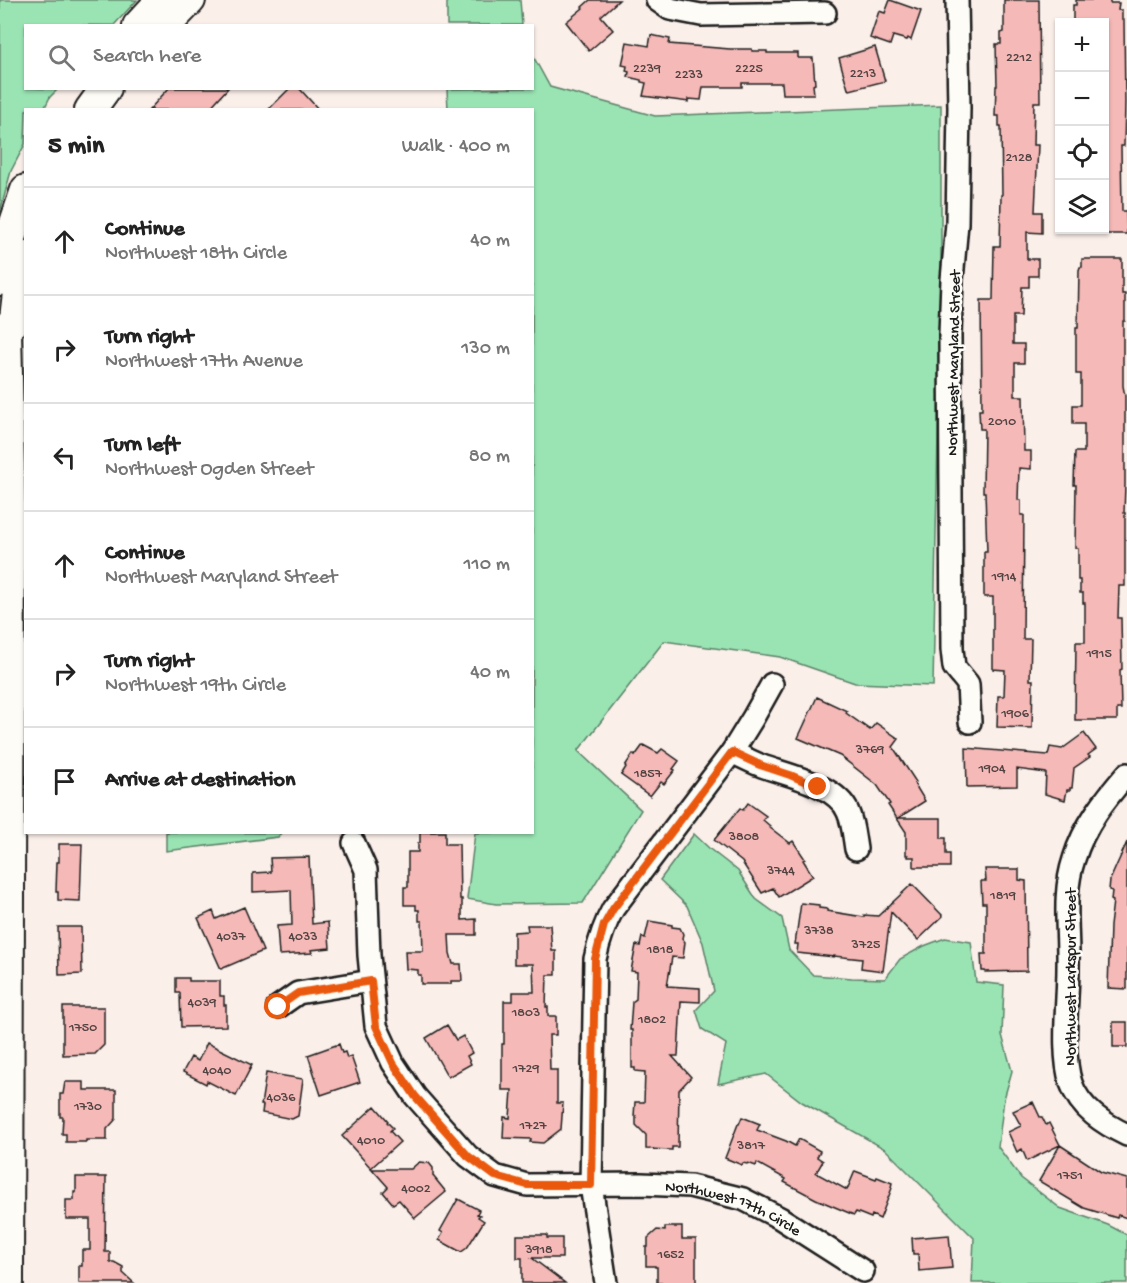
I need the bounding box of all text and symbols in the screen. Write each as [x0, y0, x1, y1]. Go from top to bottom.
map controls [1055, 18, 1109, 234]
button: + [1055, 18, 1109, 72]
search box [24, 24, 534, 90]
icon: search [45, 41, 78, 74]
text: Search here [93, 44, 201, 70]
house number: 2212 [1006, 50, 1032, 67]
house number: 2239 [633, 61, 661, 78]
house number: 2225 [735, 61, 763, 78]
house number: 2213 [850, 66, 876, 83]
house number: 2233 [675, 67, 703, 84]
button: − [1055, 72, 1109, 126]
button: locate [1055, 126, 1109, 180]
text: 5 min [48, 132, 104, 163]
text: Walk · 400 m [402, 136, 510, 159]
house number: 2128 [1005, 150, 1033, 167]
button: layers [1055, 180, 1109, 234]
text: Continue [105, 217, 185, 243]
icon: ahead [48, 225, 81, 258]
text: 40 m [470, 230, 510, 253]
text: Northwest 18th Circle [105, 243, 287, 266]
street label: Northwest Maryland Street [944, 269, 967, 456]
text: Turn right [105, 325, 193, 351]
icon: right [48, 333, 81, 366]
text: 130 m [461, 338, 510, 361]
text: Northwest 17th Avenue [105, 351, 303, 374]
house number: 2010 [988, 414, 1016, 431]
text: Turn left [105, 433, 179, 459]
icon: left [48, 441, 81, 474]
text: 80 m [469, 446, 510, 469]
text: Northwest Ogden Street [105, 459, 314, 482]
text: Continue [105, 541, 185, 567]
icon: ahead [48, 549, 81, 582]
text: 110 m [464, 554, 510, 577]
text: Northwest Maryland Street [105, 567, 337, 590]
house number: 1914 [991, 569, 1017, 586]
house number: 1915 [1085, 646, 1112, 663]
text: Turn right [105, 649, 193, 675]
icon: right [48, 657, 81, 690]
text: 40 m [470, 662, 510, 685]
text: Northwest 19th Circle [105, 675, 286, 698]
house number: 1906 [1000, 706, 1030, 723]
house number: 3769 [855, 742, 884, 759]
house number: 1904 [977, 761, 1006, 778]
icon: arrive [48, 765, 81, 798]
house number: 1857 [633, 766, 663, 783]
text: Arrive at destination [105, 768, 295, 794]
route end [804, 773, 830, 799]
house number: 3808 [728, 829, 760, 846]
house number: 3744 [766, 863, 795, 880]
street label: Northwest Larkspur Street [1063, 887, 1082, 1066]
house number: 1819 [989, 888, 1016, 905]
house number: 3738 [803, 923, 834, 940]
house number: 4037 [216, 929, 246, 946]
house number: 4033 [288, 929, 318, 946]
house number: 3725 [851, 937, 880, 954]
house number: 1818 [646, 942, 674, 959]
route start [264, 993, 290, 1019]
house number: 4039 [188, 995, 216, 1012]
house number: 1803 [511, 1005, 540, 1022]
house number: 1802 [637, 1012, 666, 1029]
house number: 1750 [68, 1020, 97, 1037]
house number: 1729 [512, 1061, 539, 1078]
house number: 4040 [202, 1063, 232, 1080]
house number: 4036 [267, 1090, 296, 1107]
house number: 1730 [73, 1099, 102, 1116]
house number: 1727 [518, 1118, 547, 1135]
house number: 4010 [357, 1133, 385, 1150]
house number: 3817 [736, 1138, 766, 1155]
house number: 1751 [1056, 1168, 1083, 1185]
street label: Northwest 17th Circle [665, 1179, 804, 1242]
house number: 4002 [401, 1181, 431, 1198]
house number: 3918 [524, 1242, 553, 1259]
house number: 1652 [657, 1247, 685, 1264]

